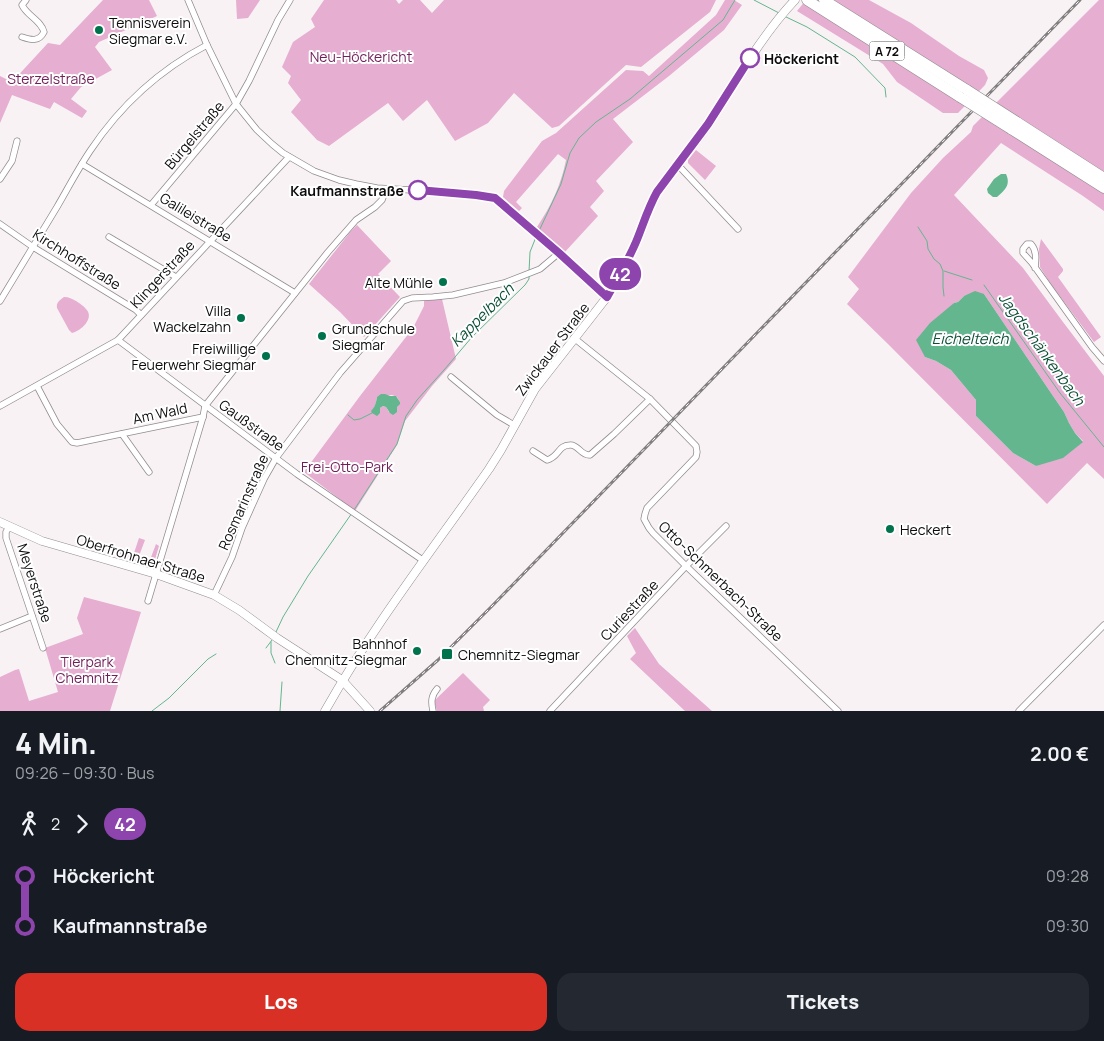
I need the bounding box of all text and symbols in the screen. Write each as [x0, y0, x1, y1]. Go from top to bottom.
place label: Tennisverein Siegmar e.V. [109, 13, 191, 48]
marker: Tennisverein Siegmar e.V. [93, 24, 105, 36]
road number: A 72 [870, 41, 904, 60]
park label: Neu-Höckericht [310, 47, 413, 66]
marker: Höckericht [740, 48, 760, 68]
place label: Höckericht [764, 49, 839, 68]
park label: Sterzelstraße [7, 69, 95, 88]
street label: Bürgelstraße [160, 97, 228, 173]
marker: Kaufmannstraße [408, 180, 428, 200]
place label: Kaufmannstraße [290, 181, 404, 200]
street label: Galileistraße [156, 188, 236, 246]
street label: Kirchhoffstraße [29, 224, 125, 294]
street label: Klingerstraße [126, 236, 198, 312]
line badge: 42 [598, 258, 642, 290]
text: 42 [609, 262, 631, 286]
place label: Alte Mühle [365, 273, 433, 292]
marker: Alte Mühle [437, 276, 449, 288]
water label: Kappelbach [446, 278, 519, 351]
water label: Jagdschänkenbach [994, 288, 1091, 410]
street label: Zwickauer Straße [511, 299, 593, 399]
place label: Villa Wackelzahn [153, 301, 231, 336]
marker: Villa Wackelzahn [235, 312, 247, 324]
place label: Grundschule Siegmar [332, 319, 415, 354]
water label: Eichelteich [932, 328, 1009, 349]
marker: Grundschule Siegmar [316, 330, 328, 342]
place label: Freiwillige Feuerwehr Siegmar [132, 339, 256, 374]
marker: Freiwillige Feuerwehr Siegmar [260, 350, 272, 362]
street label: Gaußstraße [216, 395, 288, 455]
street label: Am Wald [131, 398, 189, 428]
street label: Rosmarinstraße [213, 451, 273, 553]
park label: Frei-Otto-Park [301, 457, 394, 476]
street label: Otto-Schmerbach-Straße [655, 517, 787, 645]
place label: Heckert [900, 520, 952, 539]
marker: Heckert [884, 523, 896, 535]
street label: Oberfrohnaer Straße [74, 529, 208, 587]
street label: Meyerstraße [13, 541, 57, 625]
street label: Curiestraße [596, 575, 662, 645]
place label: Bahnhof Chemnitz-Siegmar [285, 634, 407, 669]
marker: Bahnhof Chemnitz-Siegmar [411, 645, 423, 657]
place label: Chemnitz-Siegmar [458, 645, 580, 664]
marker: Chemnitz-Siegmar [440, 647, 454, 661]
park label: Tierpark Chemnitz [56, 652, 118, 687]
text: 4 Min. [15, 724, 97, 762]
text: 2.00 € [1030, 741, 1089, 767]
text: 09:26 – 09:30 · Bus [15, 762, 154, 784]
icon: walk [15, 810, 43, 838]
icon: forward [68, 810, 96, 838]
text: 42 [114, 812, 136, 836]
text: 2 [51, 813, 60, 835]
text: Höckericht [53, 863, 155, 889]
text: 09:28 [1046, 865, 1089, 887]
text: Kaufmannstraße [53, 913, 207, 939]
text: 09:30 [1046, 915, 1089, 937]
button: Los [15, 973, 547, 1031]
button: Tickets [557, 973, 1089, 1031]

